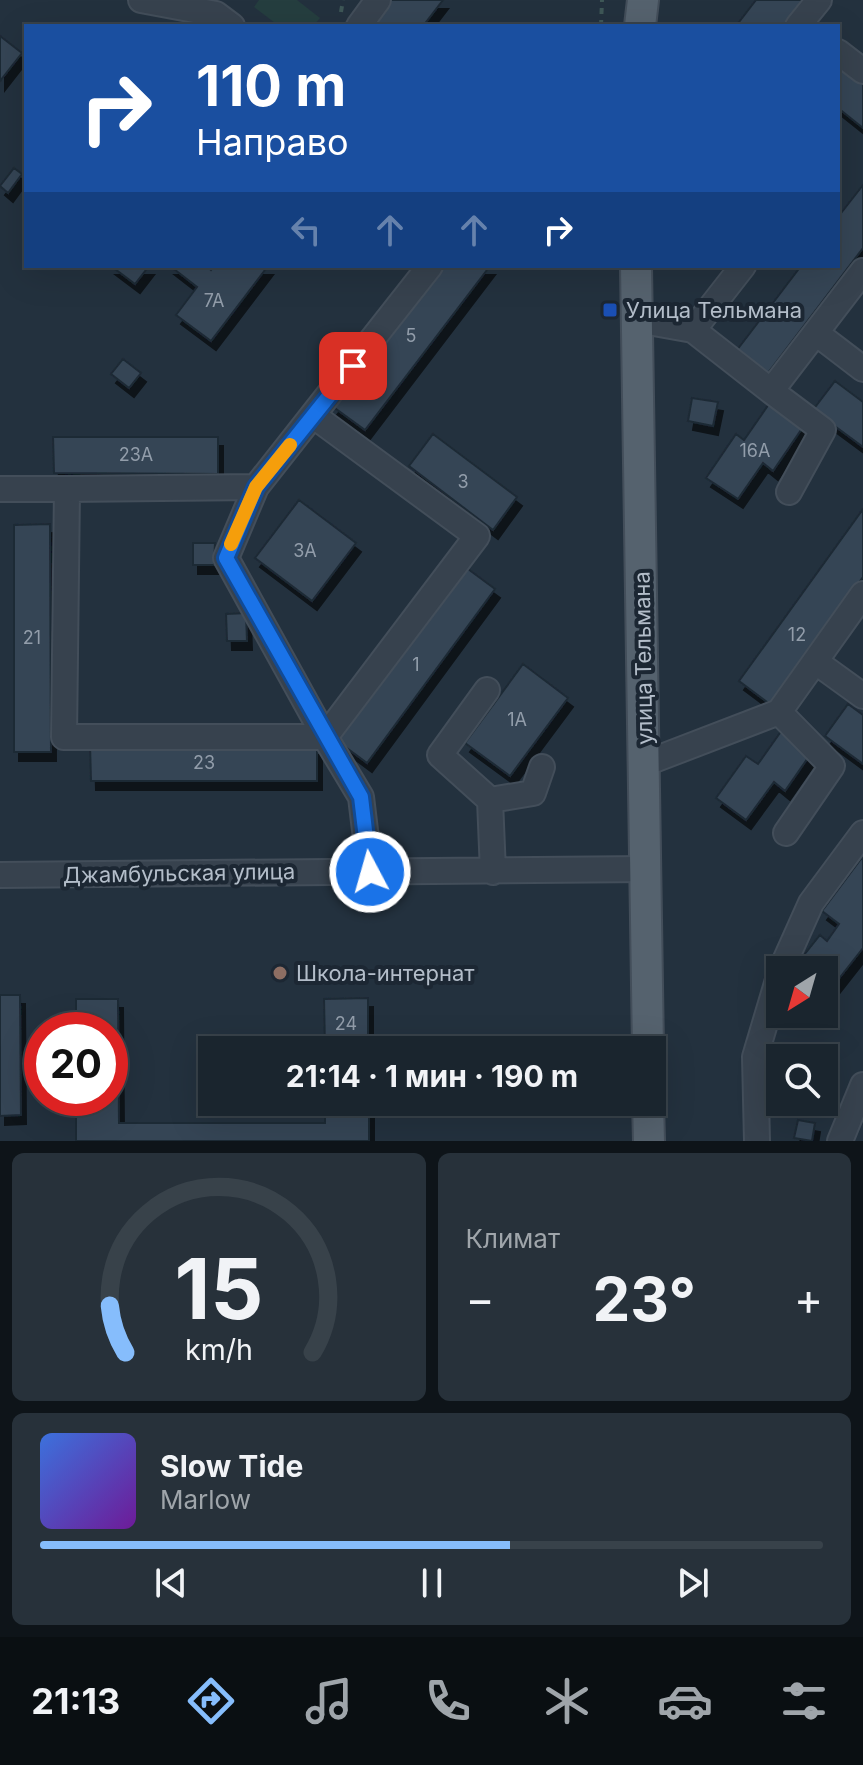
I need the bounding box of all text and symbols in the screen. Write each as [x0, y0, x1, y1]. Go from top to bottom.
text: 110 m [196, 52, 346, 120]
icon: right [64, 56, 168, 160]
text: Направо [196, 120, 349, 164]
icon: left [284, 208, 328, 252]
icon: ahead [368, 208, 412, 252]
icon: ahead [452, 208, 496, 252]
icon: right [536, 208, 580, 252]
house number: 7А [204, 290, 224, 311]
place label: Улица Тельмана [626, 297, 802, 323]
marker: Улица Тельмана [601, 301, 619, 319]
house number: 5 [406, 325, 416, 346]
pin [319, 332, 387, 400]
icon: arrive [331, 344, 375, 388]
house number: 16А [740, 440, 770, 461]
house number: 23А [119, 444, 153, 465]
house number: 3 [457, 471, 469, 492]
house number: 3А [293, 540, 317, 561]
street label: улица Тельмана [628, 571, 658, 745]
house number: 12 [788, 624, 806, 645]
house number: 21 [23, 627, 41, 648]
house number: 1 [412, 654, 420, 675]
house number: 1А [507, 709, 527, 730]
house number: 23 [193, 752, 215, 773]
position arrow [328, 830, 412, 914]
street label: Джамбульская улица [63, 858, 295, 888]
north arrow [766, 956, 838, 1028]
map controls [766, 956, 838, 1116]
place label: Школа-интернат [296, 960, 475, 986]
marker: Школа-интернат [271, 964, 289, 982]
speed limit sign: 20 [24, 1012, 128, 1116]
house number: 24 [335, 1013, 357, 1034]
button: search [766, 1044, 838, 1116]
text: 21:14 · 1 мин · 190 m [286, 1058, 578, 1094]
text: Климат [466, 1223, 560, 1254]
text: 15 [174, 1238, 263, 1339]
text: 23° [592, 1263, 696, 1335]
text: − [466, 1272, 495, 1326]
text: + [794, 1272, 823, 1326]
text: km/h [185, 1332, 253, 1367]
text: Slow Tide [160, 1448, 303, 1484]
text: Marlow [160, 1484, 251, 1515]
icon: previous [149, 1561, 193, 1605]
icon: pause [410, 1561, 454, 1605]
icon: next [671, 1561, 715, 1605]
icon: directions [183, 1673, 239, 1729]
icon: music [301, 1673, 357, 1729]
icon: phone [420, 1673, 476, 1729]
icon: climate [539, 1673, 595, 1729]
icon: car [657, 1673, 713, 1729]
icon: filters [776, 1673, 832, 1729]
text: 21:13 [31, 1679, 120, 1723]

